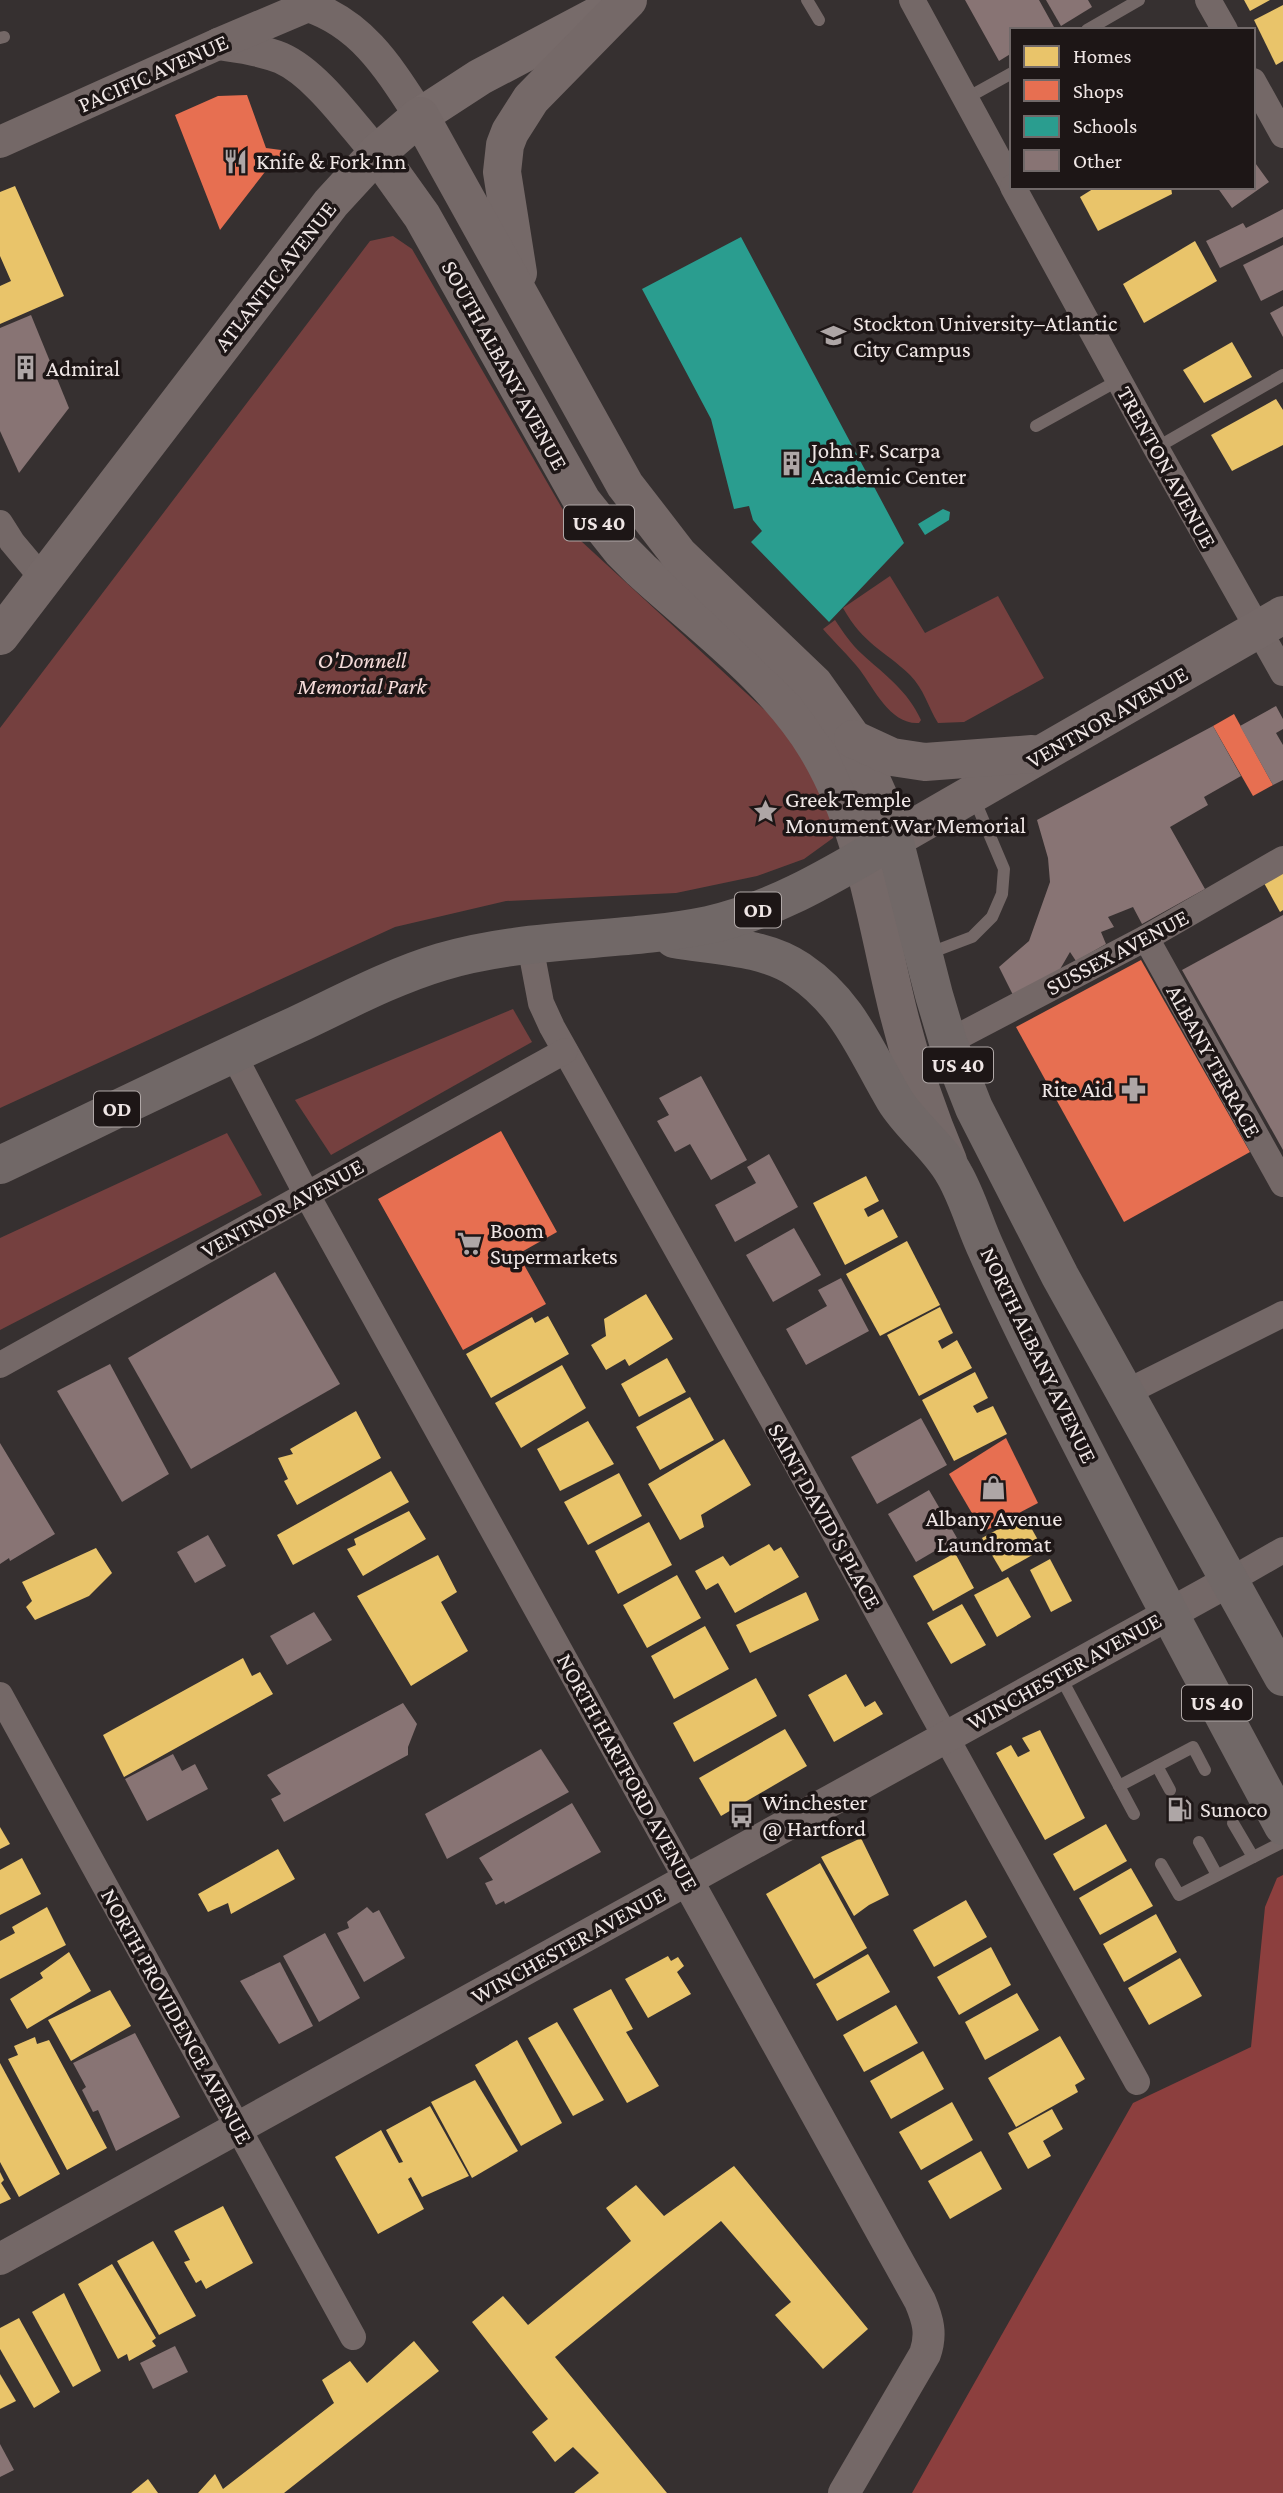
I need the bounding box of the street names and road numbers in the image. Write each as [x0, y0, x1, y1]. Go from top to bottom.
street label: PACIFIC AVENUE [74, 28, 232, 118]
street label: ATLANTIC AVENUE [209, 196, 341, 356]
street label: SOUTH ALBANY AVENUE [437, 256, 573, 474]
street label: TRENTON AVENUE [1112, 382, 1222, 552]
road number: US 40 [564, 505, 634, 540]
street label: VENTNOR AVENUE [1022, 660, 1192, 774]
road number: OD [735, 892, 781, 928]
street label: SUSSEX AVENUE [1041, 904, 1193, 1000]
street label: ALBANY TERRACE [1161, 980, 1267, 1142]
road number: US 40 [923, 1048, 993, 1082]
road number: OD [94, 1092, 140, 1126]
street label: VENTNOR AVENUE [196, 1153, 368, 1263]
street label: NORTH ALBANY AVENUE [975, 1243, 1103, 1467]
street label: SAINT DAVID'S PLACE [763, 1419, 887, 1613]
street label: WINCHESTER AVENUE [962, 1607, 1166, 1735]
street label: NORTH HARTFORD AVENUE [552, 1649, 704, 1895]
road number: US 40 [1182, 1686, 1252, 1720]
street label: WINCHESTER AVENUE [466, 1881, 670, 2009]
street label: NORTH PROVIDENCE AVENUE [96, 1884, 258, 2148]

